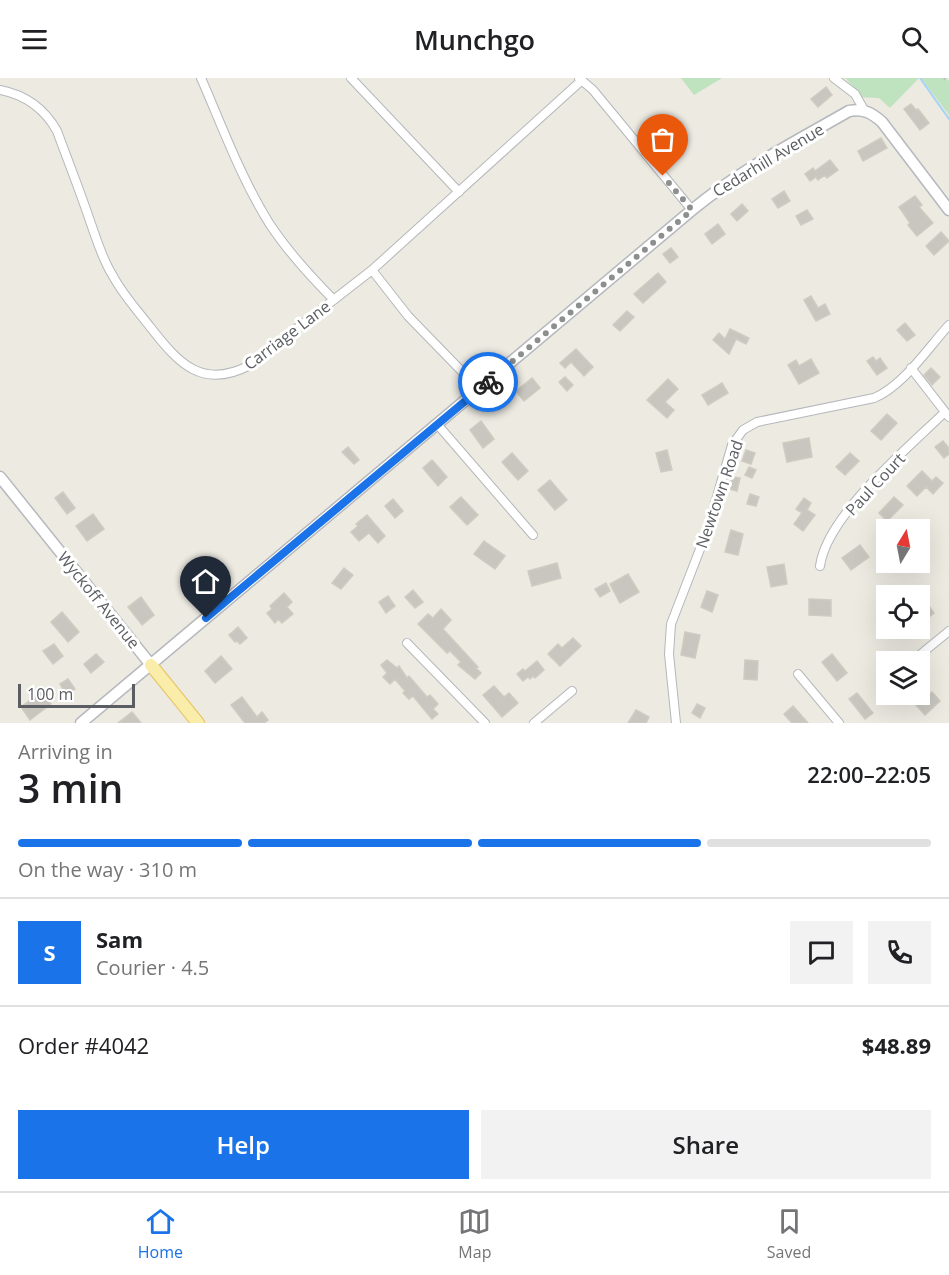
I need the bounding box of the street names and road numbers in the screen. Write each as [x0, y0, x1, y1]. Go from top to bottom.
street label: Cedarhill Avenue [708, 118, 828, 202]
street label: Carriage Lane [239, 295, 335, 375]
street label: Newtown Road [690, 437, 748, 551]
street label: Paul Court [840, 448, 910, 520]
street label: Wyckoff Avenue [53, 547, 145, 653]

